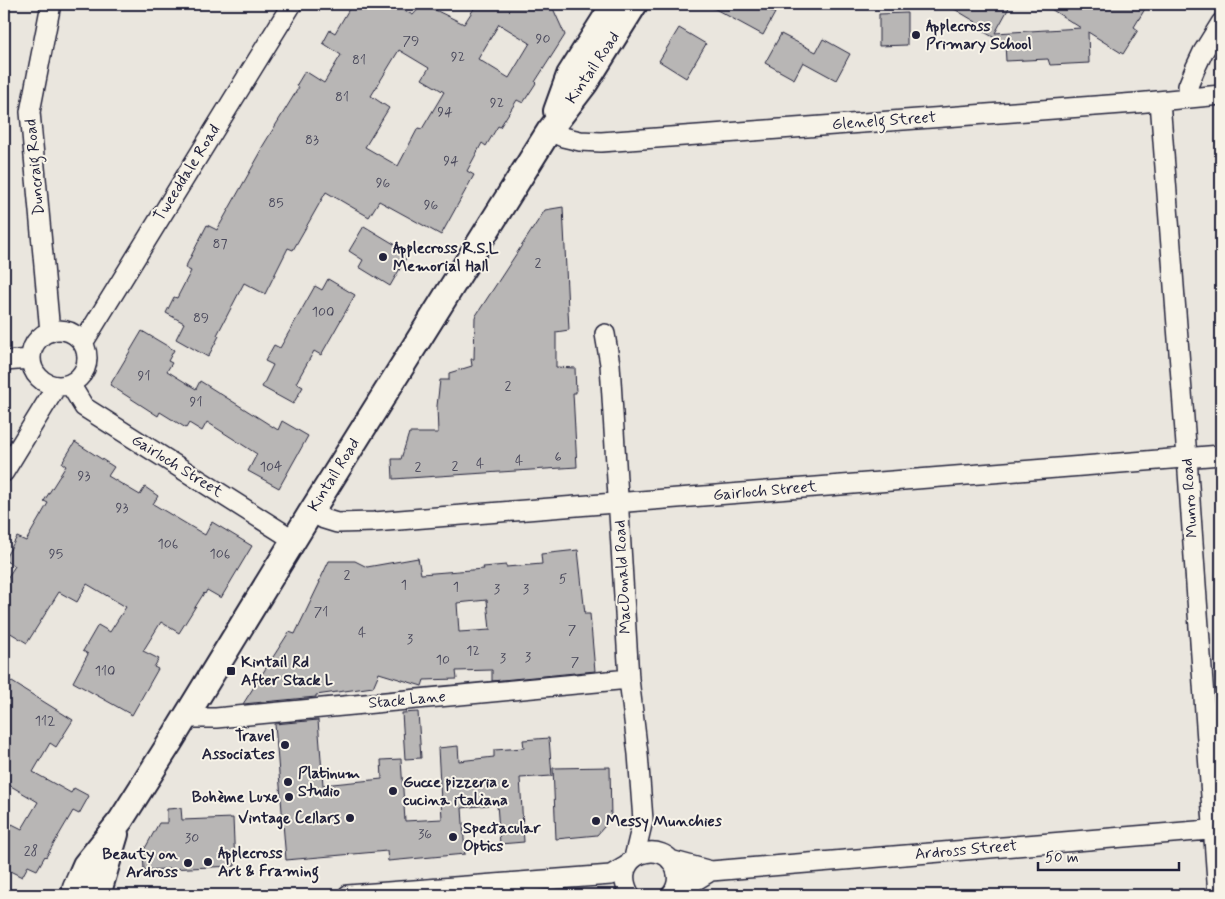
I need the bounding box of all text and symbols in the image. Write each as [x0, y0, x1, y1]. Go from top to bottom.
place label: Applecross Primary School [926, 16, 1032, 55]
street label: Kintail Road [561, 28, 625, 108]
marker: Applecross Primary School [910, 29, 922, 41]
house number: 90 [536, 30, 550, 48]
house number: 79 [403, 32, 419, 50]
house number: 92 [451, 48, 465, 66]
house number: 81 [352, 51, 366, 69]
house number: 81 [335, 88, 349, 106]
house number: 92 [490, 94, 504, 112]
house number: 94 [437, 103, 453, 121]
street label: Glenelg Street [831, 107, 937, 136]
street label: Duncraig Road [20, 118, 51, 216]
street label: Tweeddale Road [149, 121, 225, 225]
house number: 83 [305, 131, 319, 149]
house number: 94 [443, 152, 459, 170]
house number: 96 [376, 174, 391, 192]
house number: 85 [268, 194, 284, 212]
house number: 96 [424, 196, 439, 214]
house number: 87 [213, 235, 227, 253]
place label: Applecross R.S.L Memorial Hall [393, 238, 500, 277]
marker: Applecross R.S.L Memorial Hall [377, 251, 389, 263]
house number: 2 [535, 254, 542, 272]
house number: 100 [312, 303, 334, 321]
house number: 89 [193, 309, 209, 327]
house number: 91 [138, 367, 150, 385]
house number: 2 [505, 377, 512, 395]
house number: 91 [190, 393, 202, 411]
street label: Gairloch Street [127, 430, 227, 503]
street label: Kintail Road [303, 434, 365, 516]
house number: 6 [554, 448, 562, 466]
house number: 4 [515, 452, 523, 470]
house number: 4 [476, 455, 484, 473]
house number: 2 [452, 457, 459, 475]
house number: 104 [260, 458, 282, 476]
house number: 2 [415, 458, 422, 476]
street label: Munro Road [1177, 458, 1203, 538]
house number: 93 [78, 467, 90, 485]
street label: Gairloch Street [712, 476, 818, 506]
house number: 93 [116, 499, 128, 517]
street label: MacDonald Road [610, 520, 636, 634]
house number: 106 [158, 535, 178, 553]
house number: 95 [49, 545, 63, 563]
house number: 106 [210, 545, 230, 563]
house number: 2 [344, 566, 351, 584]
house number: 5 [559, 570, 567, 588]
house number: 1 [401, 576, 407, 594]
house number: 1 [453, 578, 459, 596]
house number: 3 [494, 580, 500, 598]
house number: 3 [523, 580, 529, 598]
house number: 71 [314, 603, 328, 621]
house number: 7 [568, 621, 577, 639]
house number: 4 [358, 624, 366, 642]
house number: 3 [407, 630, 413, 648]
house number: 12 [466, 642, 480, 660]
house number: 3 [525, 648, 531, 666]
house number: 3 [500, 649, 506, 667]
house number: 10 [436, 651, 450, 669]
place label: Kintail Rd After Stack L [241, 652, 333, 691]
house number: 7 [571, 653, 580, 671]
house number: 110 [95, 662, 115, 680]
marker: Kintail Rd After Stack L [225, 665, 237, 677]
street label: Stack Lane [367, 686, 447, 714]
house number: 112 [35, 712, 55, 730]
place label: Travel Associates [202, 726, 275, 765]
marker: Travel Associates [279, 739, 291, 751]
place label: Platinum Studio [298, 763, 360, 802]
place label: Gucce pizzeria e cucina italiana [403, 772, 510, 811]
marker: Platinum Studio [282, 776, 294, 788]
marker: Gucce pizzeria e cucina italiana [387, 785, 399, 797]
place label: Bohème Luxe [192, 787, 279, 808]
marker: Bohème Luxe [283, 791, 295, 803]
place label: Vintage Cellars [238, 808, 341, 830]
place label: Messy Munchies [606, 811, 723, 832]
marker: Vintage Cellars [344, 812, 356, 824]
marker: Messy Munchies [590, 815, 602, 827]
place label: Spectacular Optics [463, 818, 541, 857]
house number: 36 [418, 825, 432, 843]
house number: 30 [185, 829, 199, 847]
marker: Spectacular Optics [447, 831, 459, 843]
street label: Ardross Street [914, 835, 1019, 865]
scale bar [1038, 839, 1179, 871]
house number: 28 [24, 842, 38, 860]
place label: Applecross Art & Framing [218, 843, 319, 884]
place label: Beauty on Ardross [102, 844, 178, 883]
text: 50 m [1045, 848, 1079, 868]
marker: Applecross Art & Framing [202, 856, 214, 868]
marker: Beauty on Ardross [182, 857, 194, 869]

